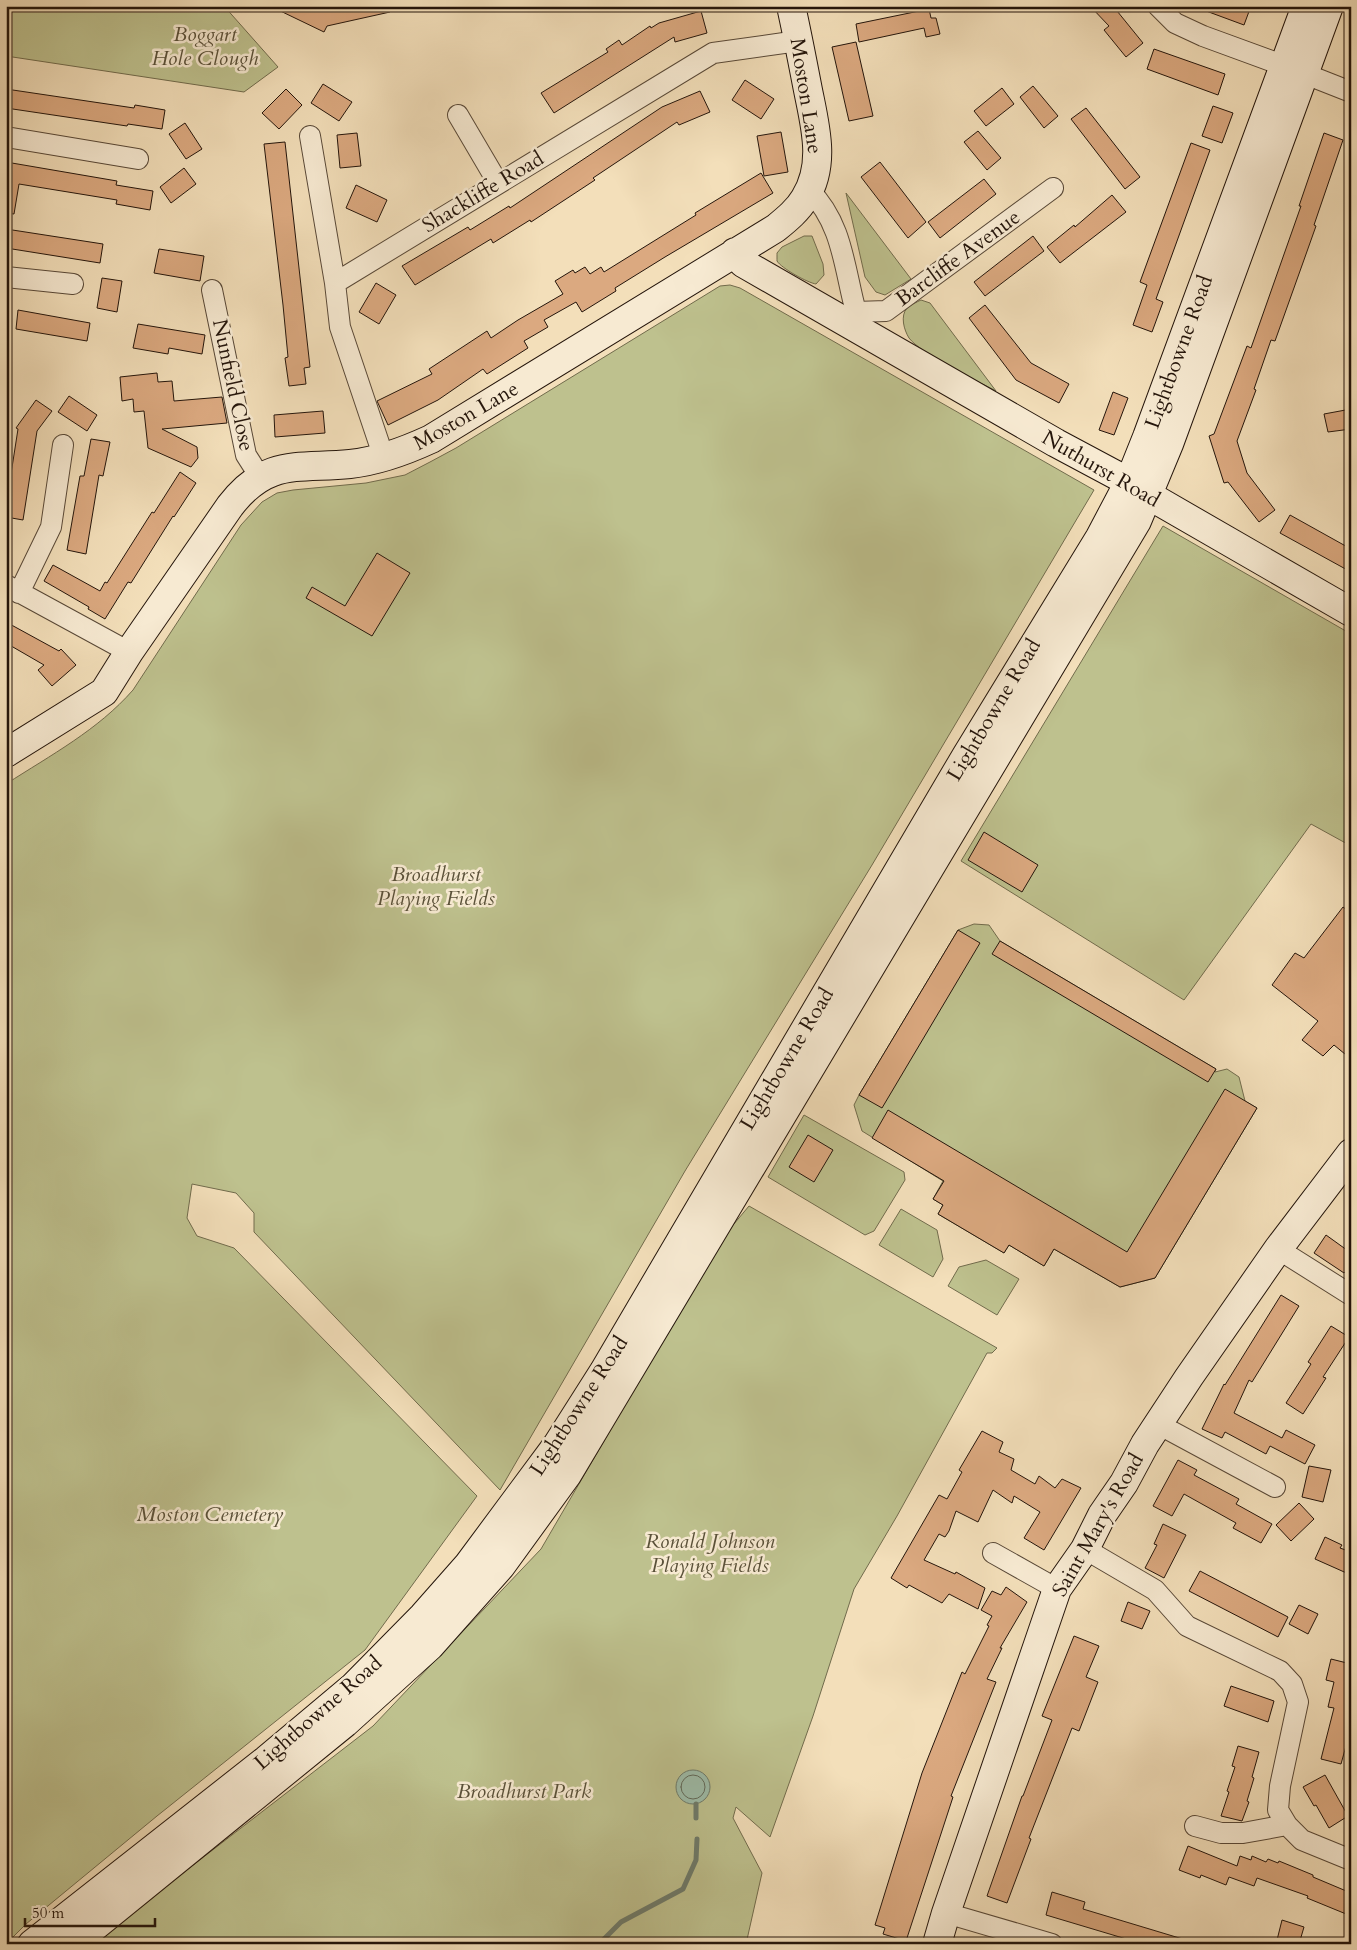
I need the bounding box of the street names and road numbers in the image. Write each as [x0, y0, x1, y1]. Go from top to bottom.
street label: Moston Lane [783, 36, 829, 156]
street label: Shackliffe Road [417, 144, 549, 240]
street label: Barcliffe Avenue [890, 203, 1026, 313]
street label: Lightbowne Road [1138, 271, 1220, 433]
street label: Nunfield Close [205, 316, 261, 454]
street label: Moston Lane [408, 374, 524, 458]
street label: Nuthurst Road [1036, 423, 1166, 515]
street label: Lightbowne Road [940, 633, 1048, 787]
street label: Lightbowne Road [733, 982, 841, 1136]
street label: Lightbowne Road [523, 1330, 635, 1482]
street label: Saint Mary's Road [1045, 1448, 1151, 1602]
street label: Lightbowne Road [248, 1649, 388, 1777]

